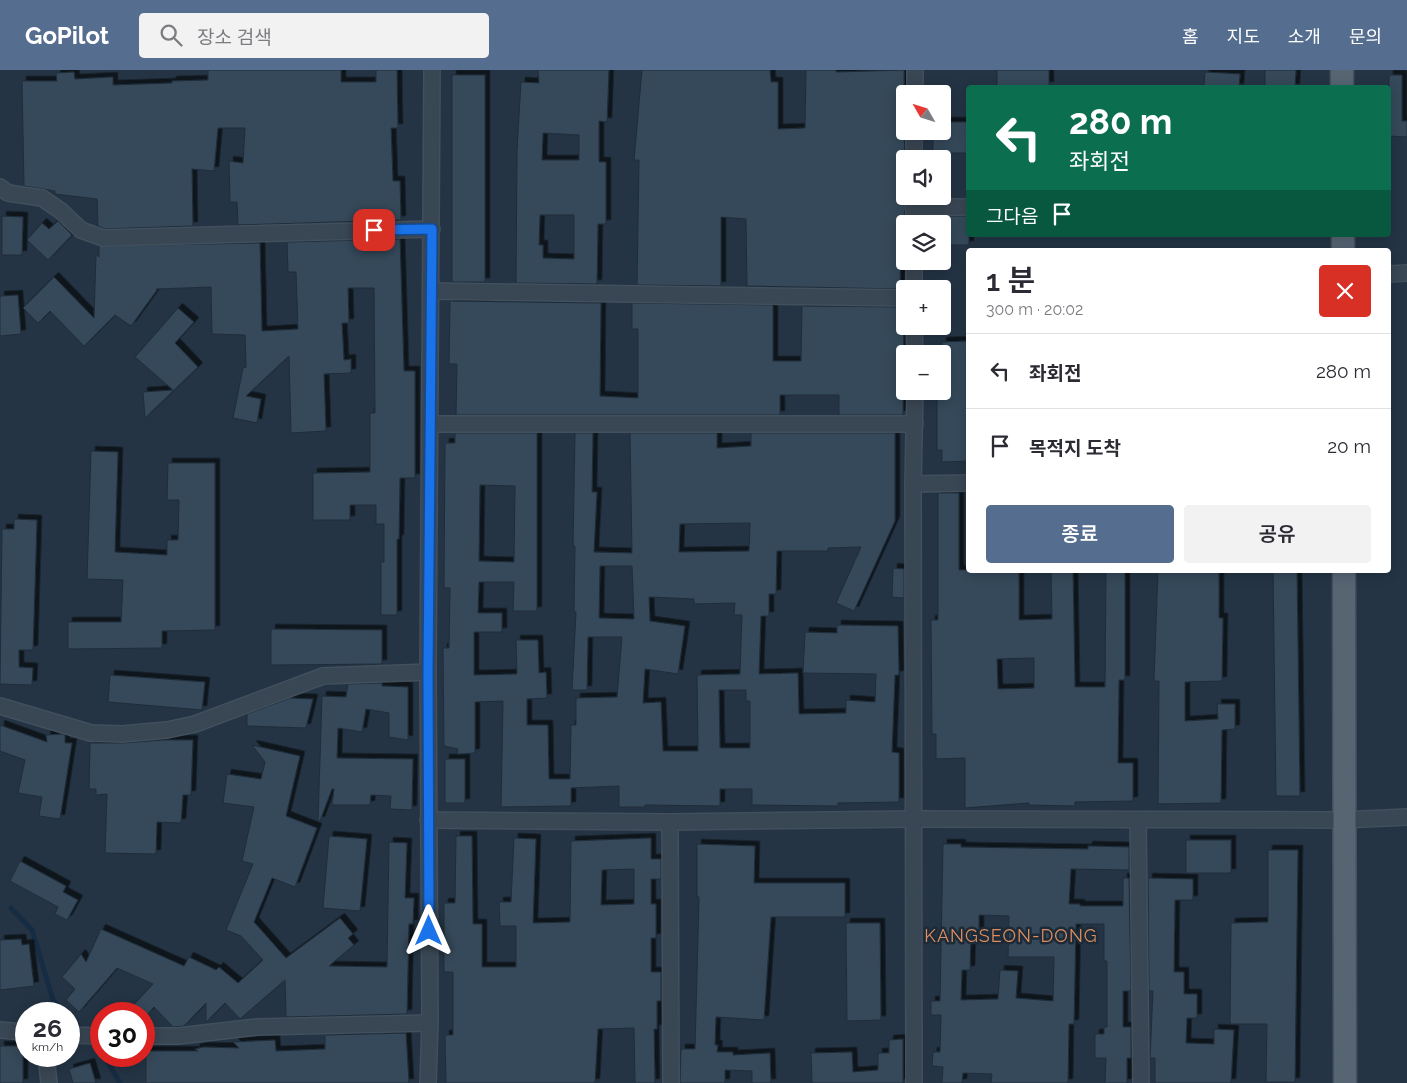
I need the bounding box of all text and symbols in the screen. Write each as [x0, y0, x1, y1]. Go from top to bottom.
search box [139, 13, 489, 58]
text: GoPilot [25, 21, 109, 50]
icon: search [157, 21, 185, 49]
text: 장소 검색 [197, 26, 272, 48]
text: 홈 [1182, 26, 1199, 47]
text: 지도 [1227, 26, 1260, 47]
text: 소개 [1288, 26, 1321, 47]
text: 문의 [1349, 26, 1382, 47]
north arrow [896, 85, 951, 140]
map controls [896, 85, 951, 400]
text: 280 m [1069, 101, 1172, 142]
icon: left [986, 105, 1051, 170]
text: 좌회전 [1069, 148, 1130, 174]
button: sound [896, 150, 951, 205]
icon: arrive [1048, 200, 1076, 228]
text: 그다음 [986, 205, 1038, 227]
pin [353, 209, 395, 251]
button: layers [896, 215, 951, 270]
icon: arrive [360, 216, 388, 244]
text: 1 분 [986, 263, 1035, 298]
button: close [1319, 265, 1371, 317]
button: + [896, 280, 951, 335]
text: 300 m · 20:02 [986, 300, 1083, 319]
button: − [896, 345, 951, 400]
icon: left [986, 357, 1014, 385]
text: 280 m [1316, 360, 1371, 382]
text: 좌회전 [1029, 362, 1081, 384]
icon: arrive [986, 432, 1014, 460]
text: 20 m [1327, 435, 1371, 457]
text: 목적지 도착 [1029, 437, 1121, 459]
button: 종료 [986, 505, 1174, 563]
button: 공유 [1184, 505, 1371, 563]
position arrow [402, 904, 454, 956]
district label: KANGSEON-DONG [924, 925, 1098, 946]
speed limit sign: 30 [90, 1002, 155, 1067]
text: 26 [33, 1013, 62, 1043]
text: km/h [32, 1040, 63, 1054]

